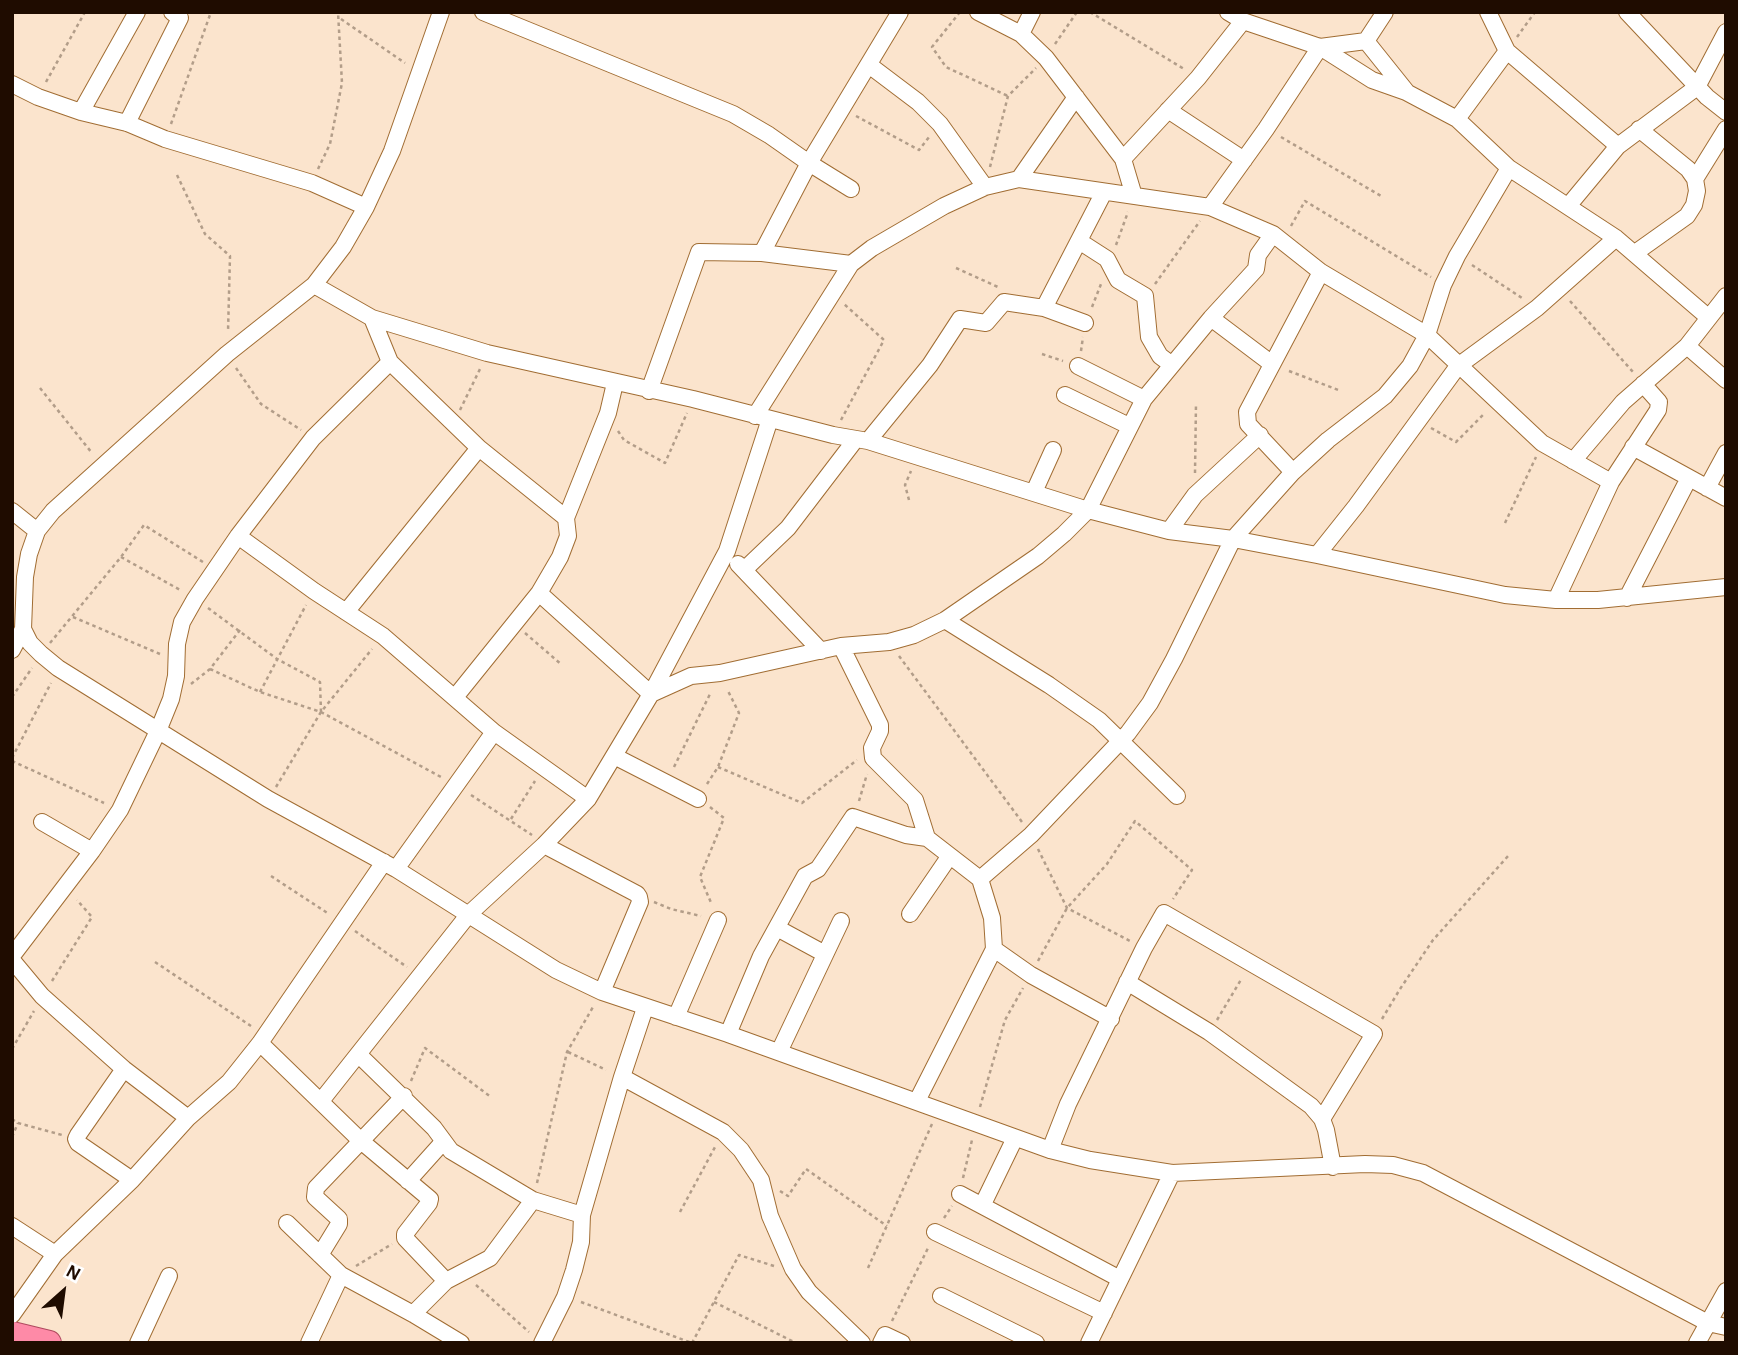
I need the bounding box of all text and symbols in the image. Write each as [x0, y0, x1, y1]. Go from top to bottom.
north arrow [28, 1257, 98, 1327]
text: N [63, 1262, 83, 1285]

